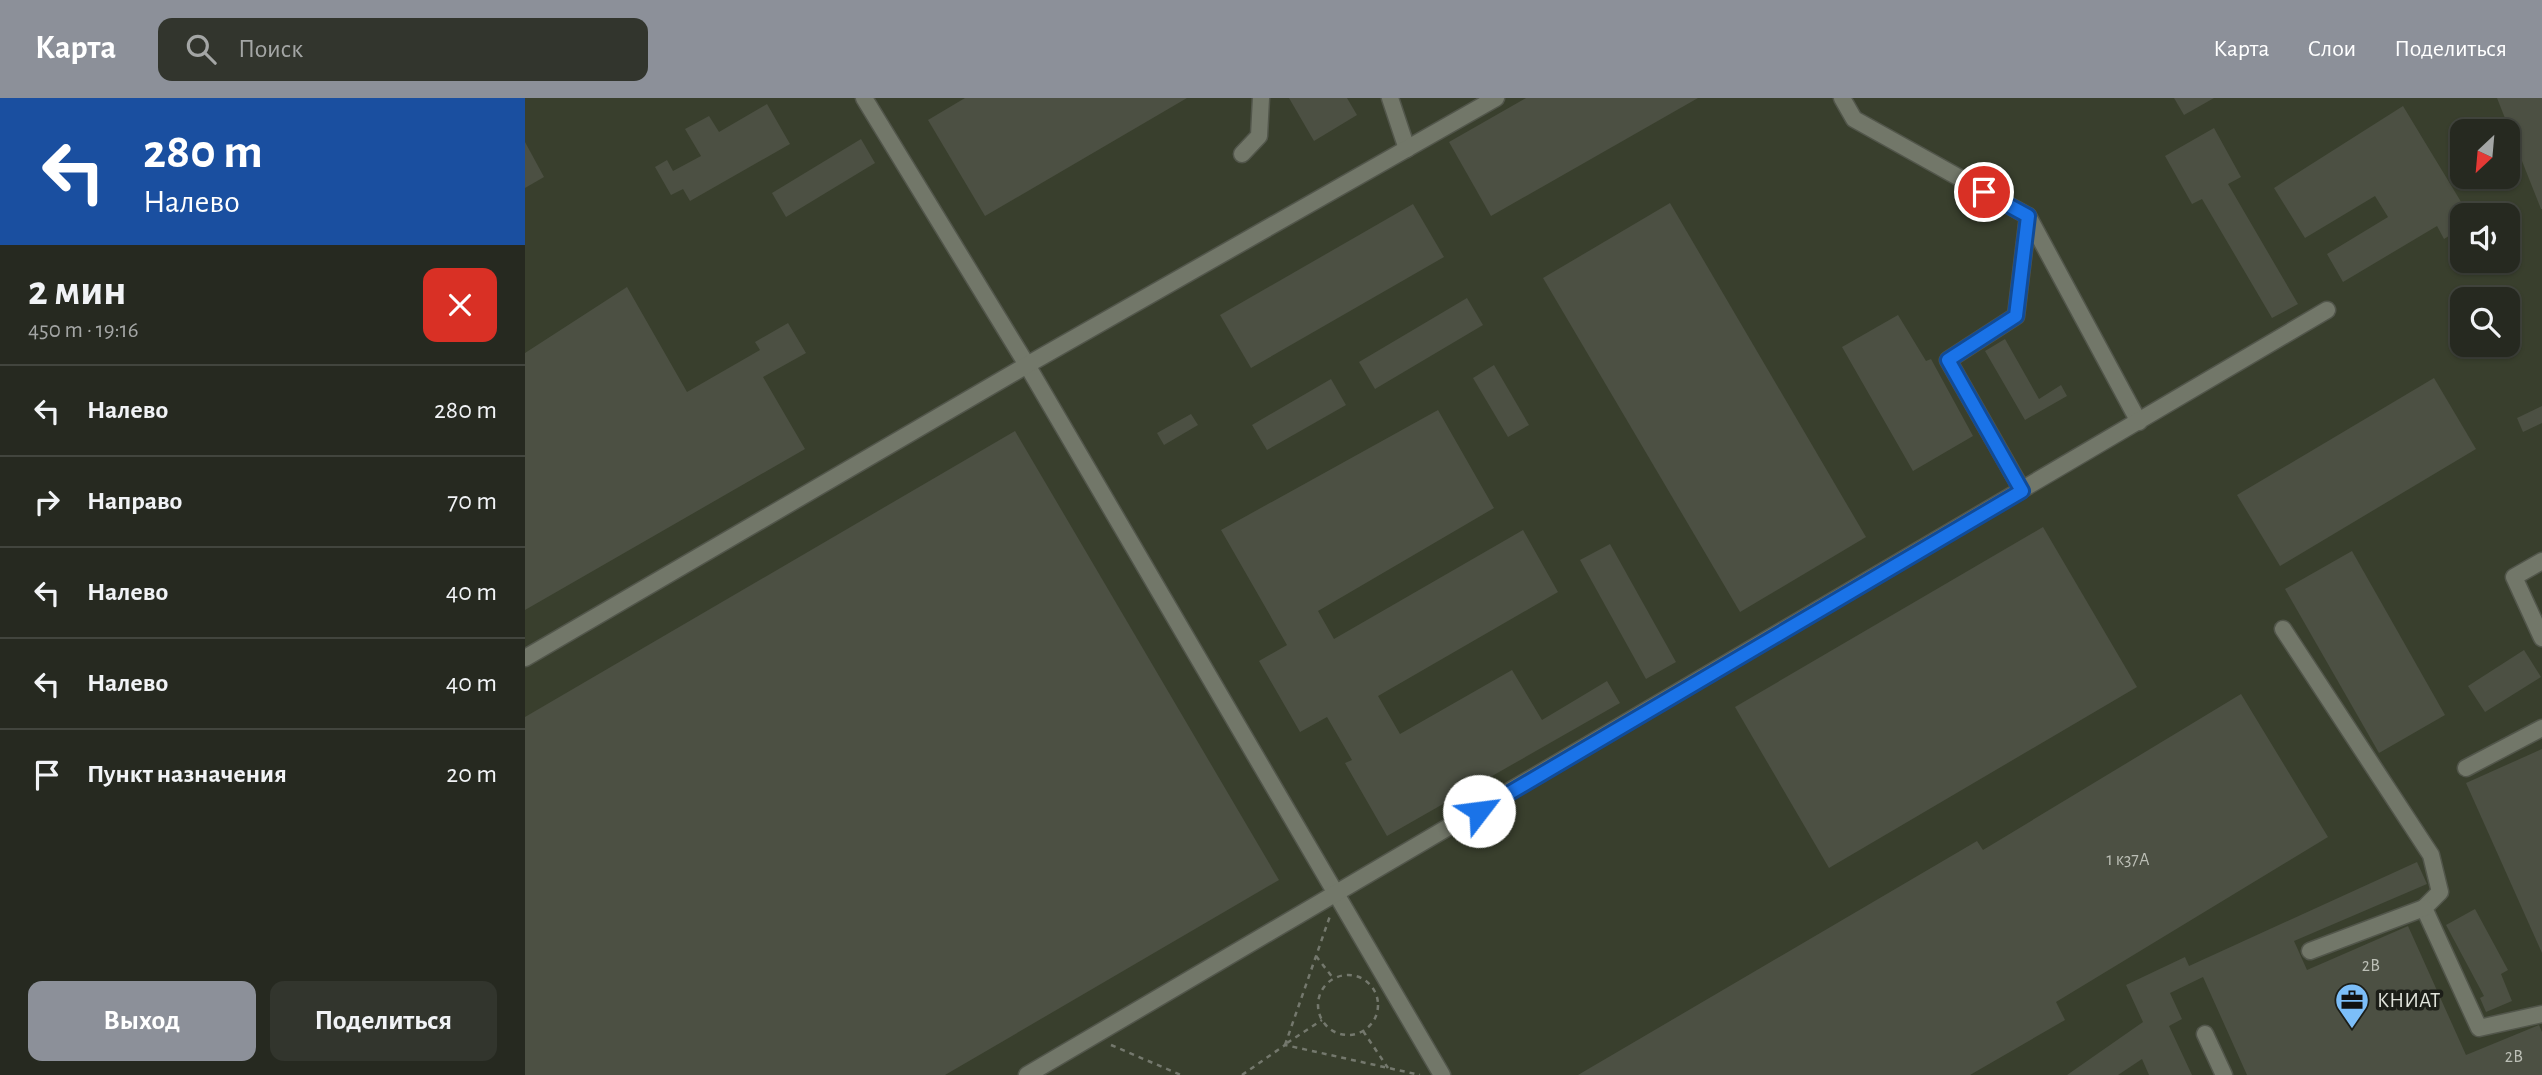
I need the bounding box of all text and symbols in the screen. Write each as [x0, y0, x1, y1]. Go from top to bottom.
search box [158, 18, 648, 81]
icon: search [182, 30, 220, 68]
text: Карта [35, 32, 116, 65]
text: Поиск [238, 36, 303, 62]
text: Карта [2213, 37, 2269, 61]
text: Слои [2307, 37, 2356, 61]
text: Поделиться [2394, 37, 2507, 61]
north arrow [2450, 119, 2520, 189]
map controls [2450, 119, 2520, 357]
icon: left [28, 126, 119, 217]
text: 280 m [143, 128, 263, 177]
pin [1954, 162, 2014, 222]
icon: arrive [1965, 173, 2003, 211]
text: Налево [143, 186, 240, 218]
button: sound [2450, 203, 2520, 273]
button: close [423, 268, 497, 342]
text: 2 мин [28, 270, 126, 312]
button: search [2450, 287, 2520, 357]
text: 450 m · 19:16 [28, 319, 139, 342]
icon: left [28, 392, 66, 430]
text: Налево [87, 397, 168, 423]
text: 280 m [434, 397, 497, 423]
icon: right [28, 483, 66, 521]
text: Направо [87, 488, 182, 514]
text: 70 m [447, 488, 497, 514]
icon: left [28, 574, 66, 612]
text: Налево [87, 579, 168, 605]
text: 40 m [446, 579, 497, 605]
icon: left [28, 665, 66, 703]
text: Налево [87, 670, 168, 696]
text: 40 m [446, 670, 497, 696]
icon: arrive [28, 756, 66, 794]
text: Пункт назначения [87, 761, 287, 787]
text: 20 m [446, 761, 497, 787]
position arrow [1442, 774, 1516, 848]
house number: 1 к37А [2107, 851, 2150, 869]
house number: 2В [2362, 957, 2380, 975]
button: Выход [28, 981, 256, 1061]
button: Поделиться [270, 981, 497, 1061]
office icon: КНИАТ [2333, 981, 2371, 1030]
place label: КНИАТ [2377, 990, 2440, 1011]
house number: 2В [2505, 1048, 2523, 1066]

